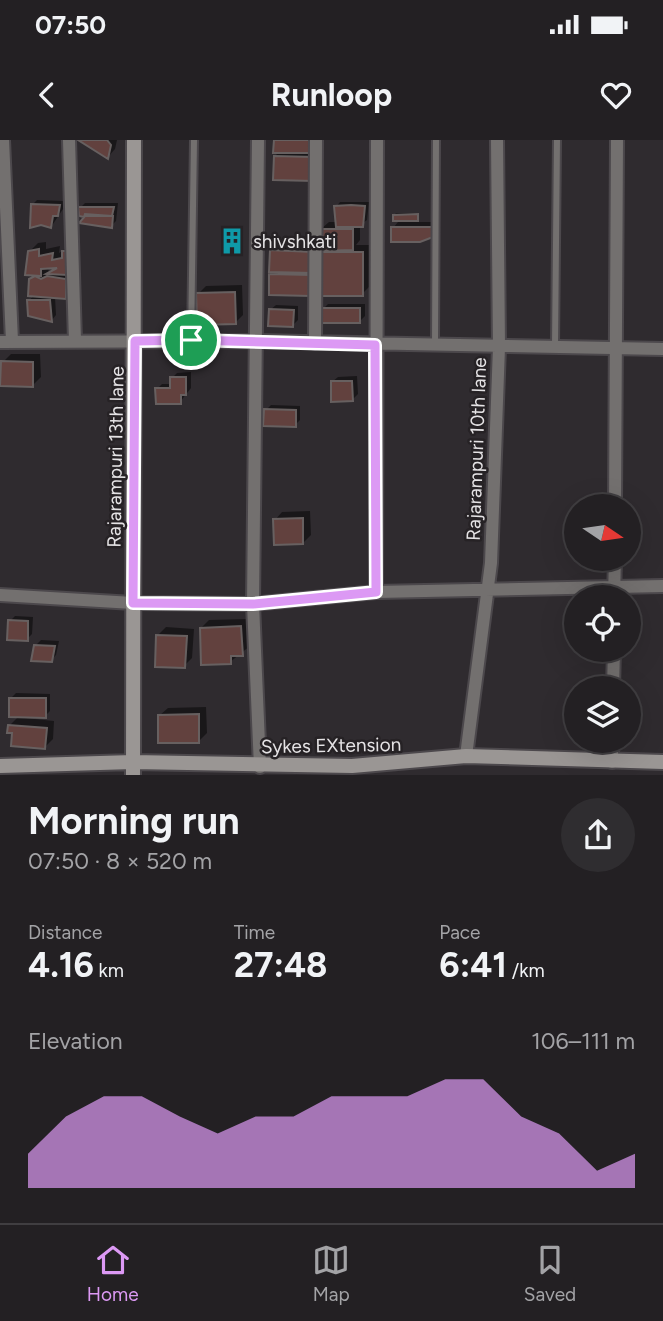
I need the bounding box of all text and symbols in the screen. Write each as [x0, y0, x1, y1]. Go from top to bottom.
text: 07:50 [35, 9, 106, 41]
icon: back [28, 76, 66, 114]
text: Runloop [271, 76, 392, 114]
icon: heart [597, 76, 635, 114]
building icon: shivshkati [217, 226, 247, 256]
place label: shivshkati [253, 230, 337, 253]
pin [161, 310, 221, 370]
icon: arrive [172, 321, 210, 359]
street label: Rajarampuri 10th lane [462, 357, 491, 541]
street label: Rajarampuri 13th lane [102, 366, 129, 548]
north arrow [564, 494, 640, 570]
map controls [564, 494, 641, 753]
button: locate [564, 585, 641, 662]
button: layers [564, 676, 641, 753]
street label: Sykes EXtension [261, 733, 401, 758]
text: Morning run [28, 798, 240, 844]
button: share [561, 798, 635, 872]
text: 07:50 · 8 × 520 m [28, 847, 212, 875]
text: Distance [28, 921, 102, 944]
text: Time [234, 921, 275, 944]
text: Pace [439, 921, 480, 944]
text: 4.16 [28, 944, 94, 986]
text: 27:48 [234, 944, 328, 986]
text: 6:41 [439, 944, 507, 986]
text: km [94, 959, 124, 982]
text: /km [507, 959, 545, 982]
text: Elevation [28, 1027, 123, 1055]
text: 106–111 m [531, 1027, 635, 1055]
tab: Home [87, 1241, 139, 1306]
tab: Map [312, 1241, 350, 1306]
tab: Saved [524, 1241, 576, 1306]

